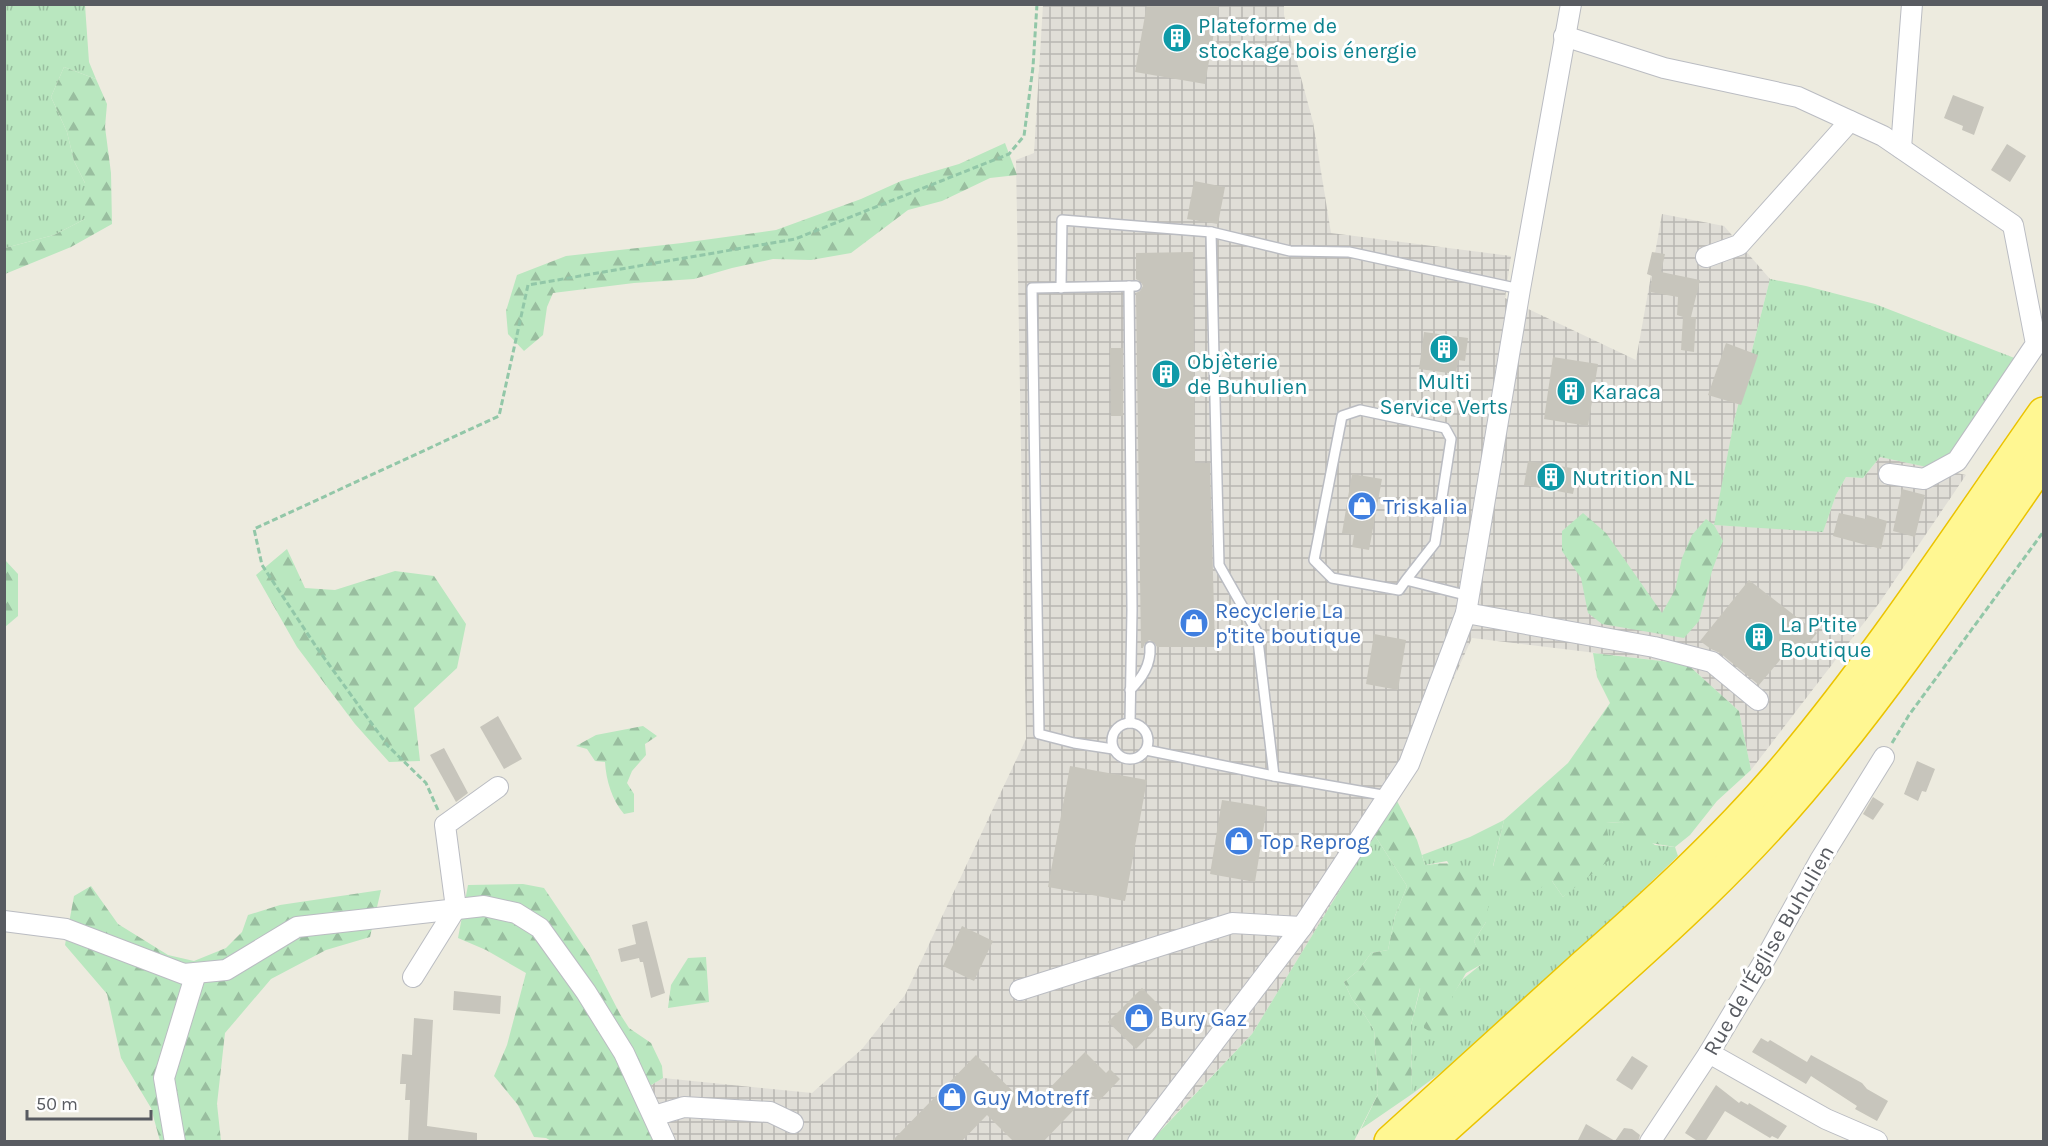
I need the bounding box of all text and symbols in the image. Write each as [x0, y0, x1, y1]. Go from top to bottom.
place label: Plateforme de stockage bois énergie [1198, 13, 1417, 64]
building icon: Plateforme de stockage bois énergie [1161, 22, 1193, 54]
building icon: Multi Service Verts [1428, 333, 1460, 365]
place label: Objèterie de Buhulien [1187, 349, 1307, 400]
building icon: Objèterie de Buhulien [1150, 358, 1182, 390]
place label: Multi Service Verts [1380, 369, 1508, 420]
building icon: Karaca [1555, 375, 1587, 407]
place label: Karaca [1592, 379, 1661, 405]
building icon: Nutrition NL [1535, 461, 1567, 493]
place label: Nutrition NL [1572, 465, 1695, 491]
shop icon: Triskalia [1346, 490, 1378, 522]
place label: Triskalia [1383, 494, 1468, 520]
place label: Recyclerie La p'tite boutique [1215, 598, 1361, 649]
shop icon: Recyclerie La p'tite boutique [1178, 607, 1210, 639]
place label: La P'tite Boutique [1780, 612, 1871, 663]
building icon: La P'tite Boutique [1743, 621, 1775, 653]
shop icon: Top Reprog [1223, 825, 1255, 857]
place label: Top Reprog [1260, 829, 1370, 855]
street label: Rue de l'Église Buhulien [1697, 840, 1840, 1060]
shop icon: Bury Gaz [1123, 1002, 1155, 1034]
place label: Bury Gaz [1160, 1006, 1247, 1032]
shop icon: Guy Motreff [936, 1081, 968, 1113]
scale bar [27, 1083, 152, 1121]
place label: Guy Motreff [973, 1085, 1090, 1111]
text: 50 m [36, 1093, 78, 1115]

